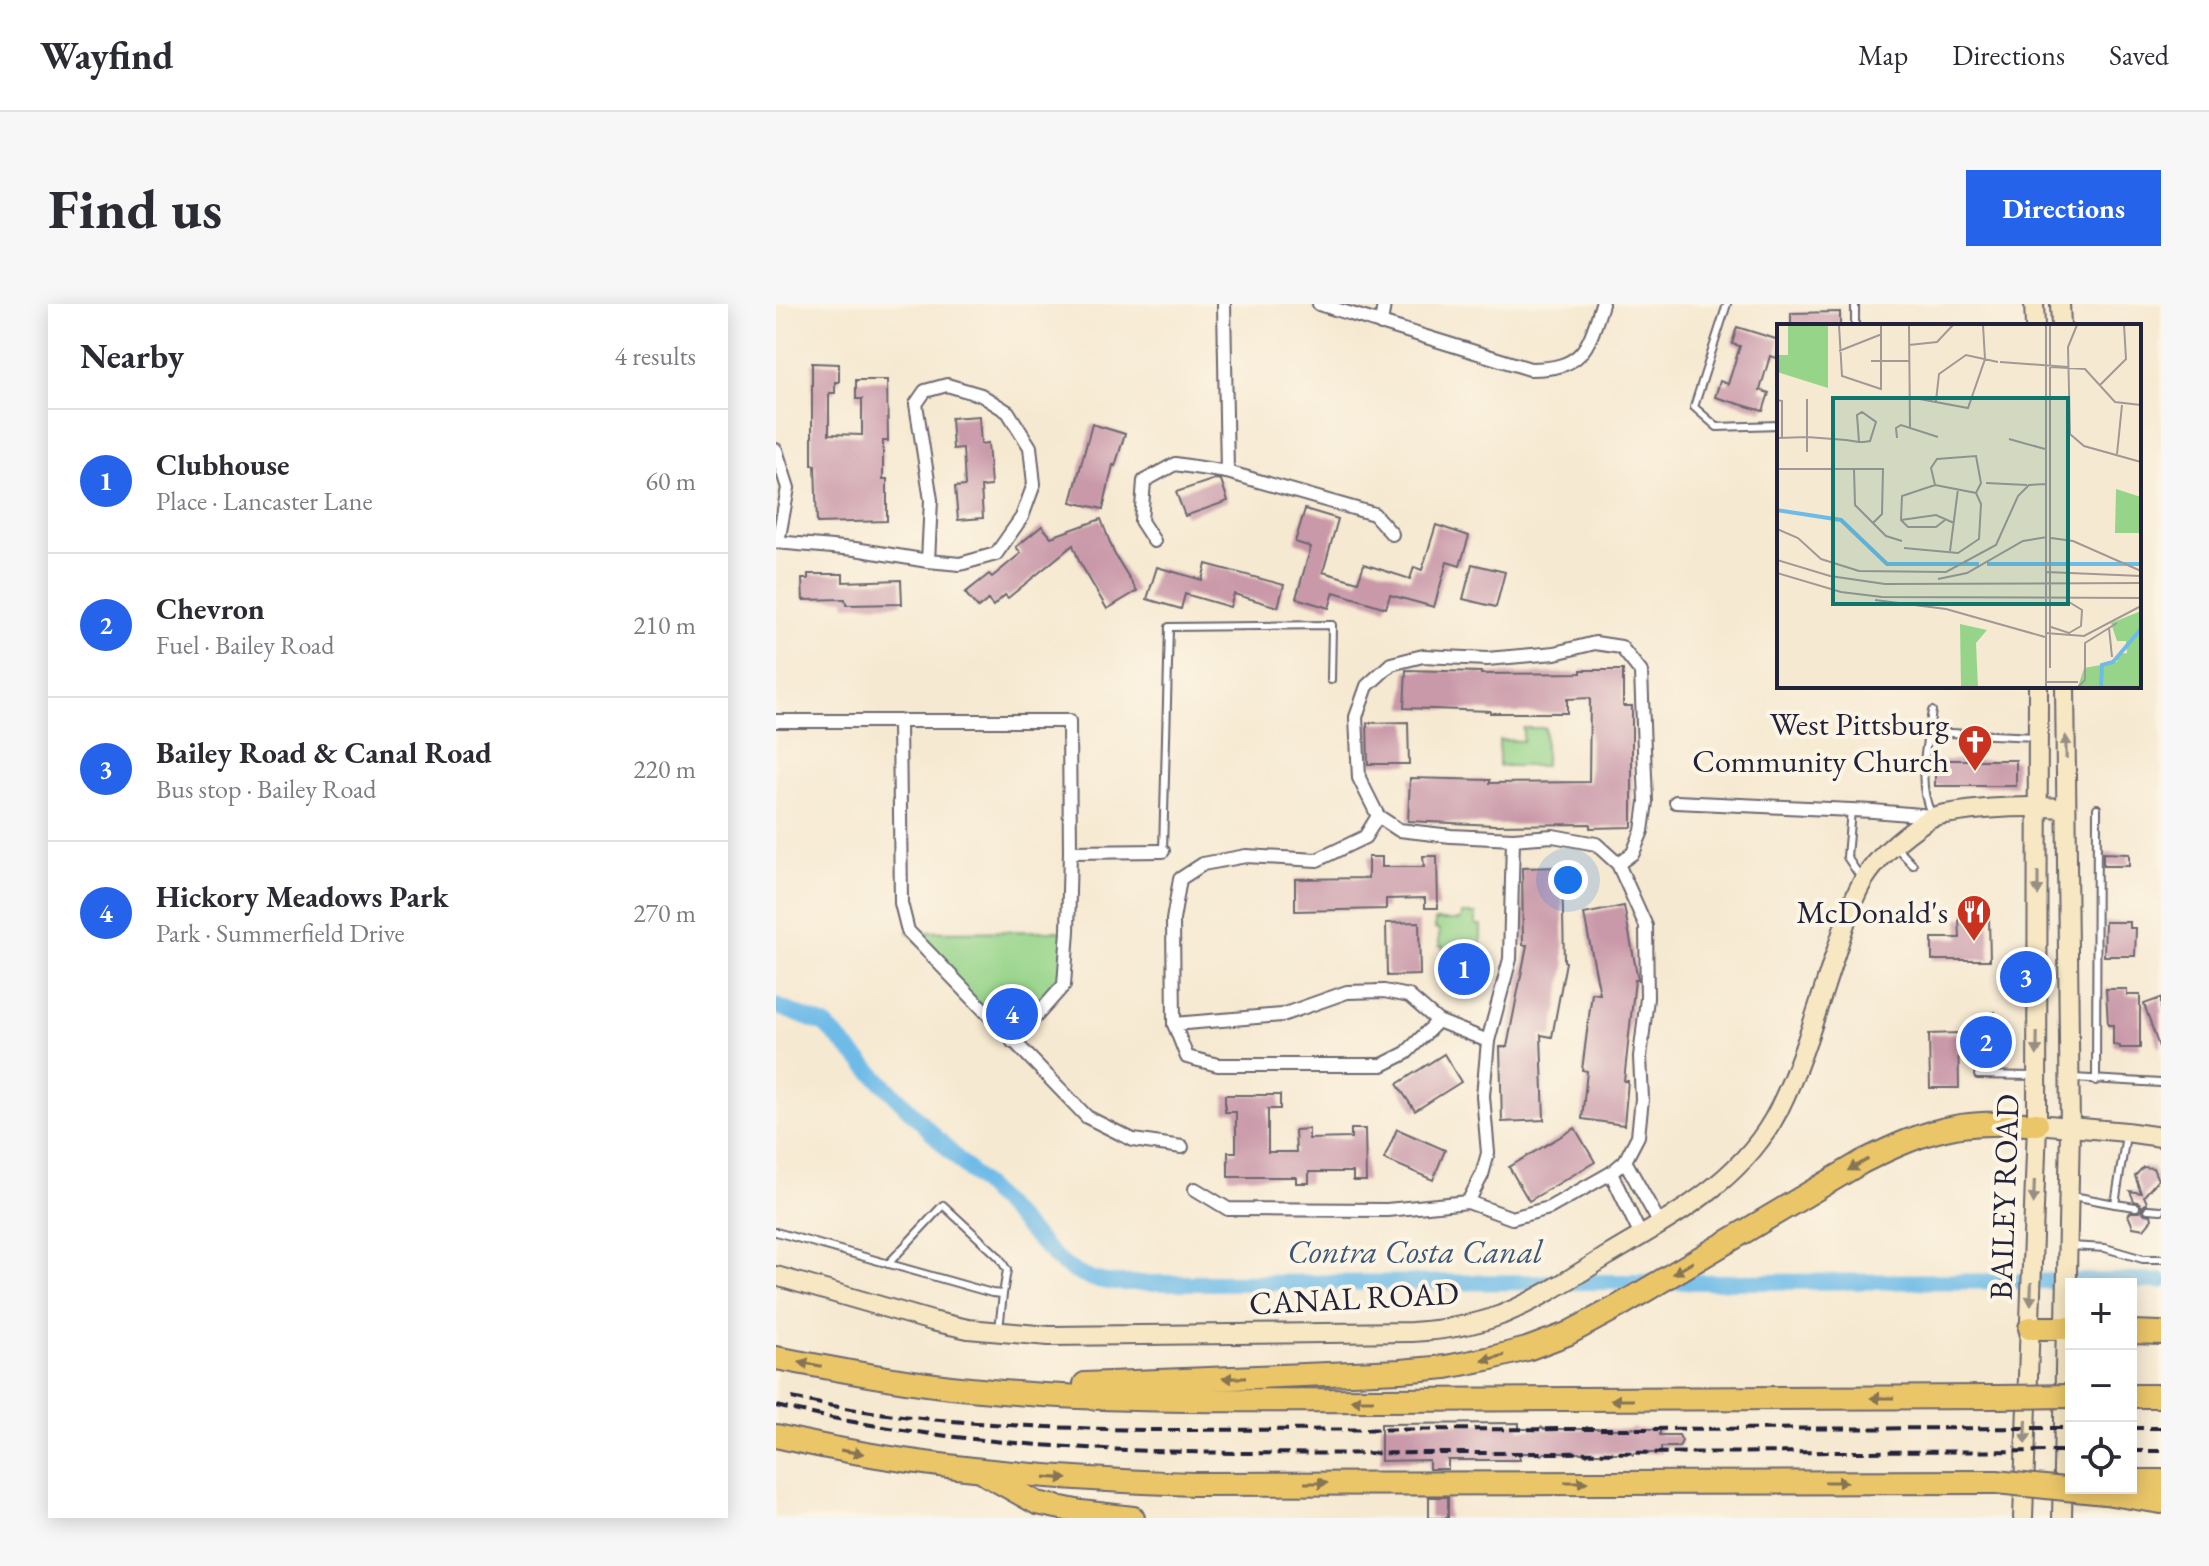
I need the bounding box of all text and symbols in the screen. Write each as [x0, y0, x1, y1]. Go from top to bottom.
text: Wayfind [40, 31, 174, 80]
text: Map [1858, 37, 1908, 73]
text: Directions [1952, 37, 2065, 73]
text: Saved [2109, 37, 2169, 73]
button: Directions [1966, 170, 2161, 246]
text: Find us [48, 172, 222, 245]
inset map [1777, 324, 2141, 688]
text: Nearby [80, 334, 184, 378]
text: 4 results [615, 339, 696, 373]
text: Clubhouse [156, 445, 290, 484]
text: 1 [99, 464, 113, 498]
text: 60 m [646, 464, 696, 498]
text: Place · Lancaster Lane [156, 484, 373, 518]
text: Chevron [156, 589, 265, 628]
text: 2 [99, 608, 113, 642]
text: 210 m [633, 608, 696, 642]
text: Fuel · Bailey Road [156, 628, 334, 662]
place label: West Pittsburg Community Church [1692, 703, 1950, 782]
church icon: West Pittsburg Community Church [1956, 723, 1994, 773]
text: Bailey Road & Canal Road [156, 733, 492, 772]
one-way arrow [2060, 734, 2072, 759]
text: 3 [99, 752, 113, 786]
text: 220 m [633, 752, 696, 786]
text: Bus stop · Bailey Road [156, 772, 376, 806]
your location [1548, 860, 1588, 900]
one-way arrow [2032, 872, 2044, 897]
text: Hickory Meadows Park [156, 877, 449, 916]
place label: McDonald's [1797, 891, 1948, 933]
restaurant icon: McDonald's [1955, 893, 1993, 943]
text: 4 [99, 896, 113, 930]
text: 270 m [633, 896, 696, 930]
text: Park · Summerfield Drive [156, 916, 405, 950]
pin: 1 [1438, 939, 1490, 999]
pin: 3 [2000, 947, 2052, 1007]
pin: 4 [986, 984, 1038, 1044]
pin: 2 [1960, 1012, 2012, 1072]
one-way arrow [2031, 1032, 2044, 1057]
street label: BAILEY ROAD [1979, 1093, 2029, 1301]
one-way arrow [1847, 1158, 1869, 1172]
one-way arrow [2028, 1180, 2041, 1205]
water label: Contra Costa Canal [1287, 1229, 1544, 1273]
one-way arrow [1672, 1261, 1694, 1275]
street label: CANAL ROAD [1248, 1272, 1460, 1324]
map controls [2065, 1278, 2137, 1494]
button: + [2065, 1278, 2137, 1350]
one-way arrow [2025, 1282, 2038, 1307]
button: − [2065, 1350, 2137, 1422]
one-way arrow [1480, 1352, 1505, 1364]
one-way arrow [797, 1357, 822, 1370]
one-way arrow [1221, 1372, 1246, 1385]
one-way arrow [1869, 1392, 1894, 1404]
one-way arrow [1349, 1394, 1374, 1406]
one-way arrow [1609, 1394, 1634, 1406]
one-way arrow [2020, 1420, 2033, 1445]
button: locate [2065, 1422, 2137, 1494]
one-way arrow [840, 1446, 865, 1459]
one-way arrow [1044, 1472, 1069, 1485]
one-way arrow [1564, 1476, 1589, 1488]
one-way arrow [1824, 1476, 1849, 1488]
one-way arrow [1304, 1477, 1329, 1489]

